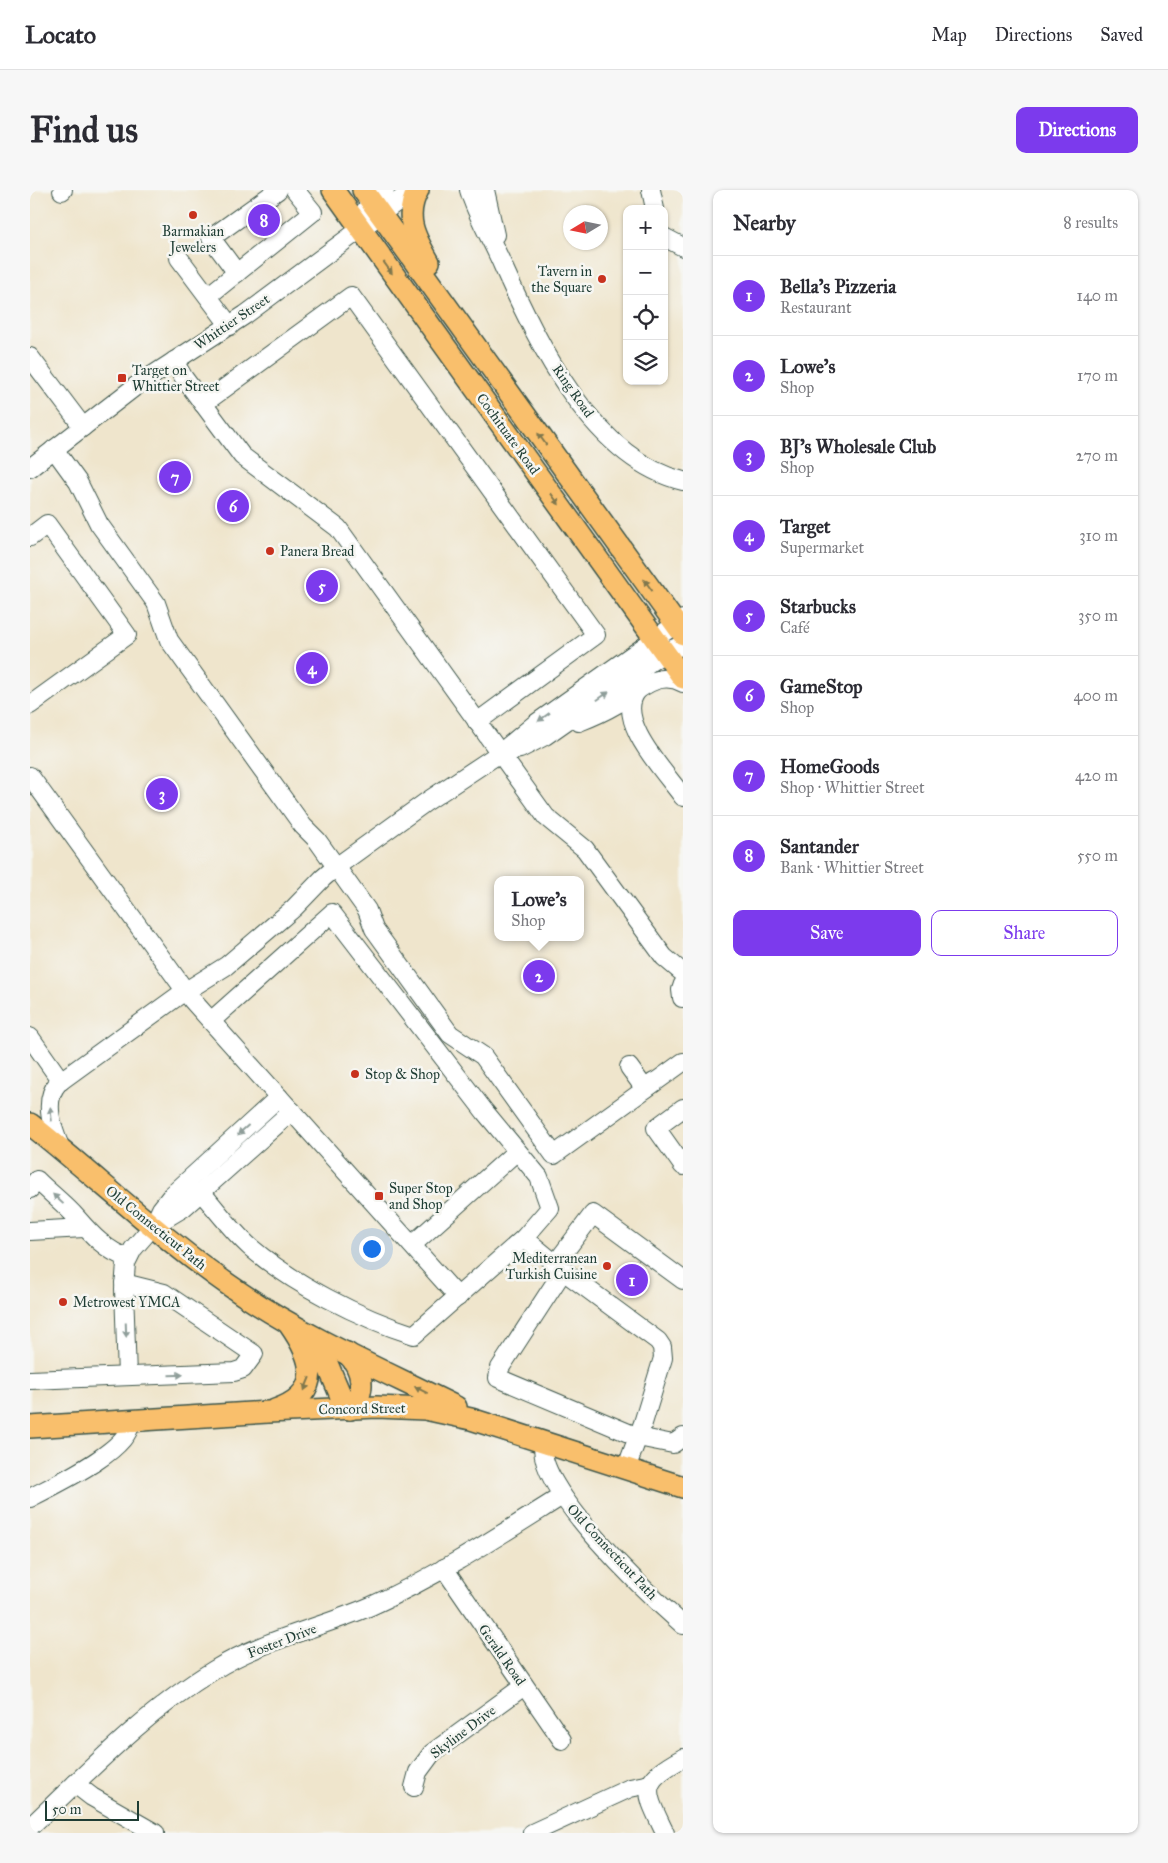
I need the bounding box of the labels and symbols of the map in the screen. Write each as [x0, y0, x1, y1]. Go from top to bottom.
pin: 8 [248, 201, 280, 239]
north arrow [563, 205, 608, 250]
marker: Barmakian Jewelers [187, 209, 199, 221]
place label: Barmakian Jewelers [162, 223, 224, 257]
one-way arrow [383, 261, 393, 275]
place label: Tavern in the Square [531, 263, 592, 297]
marker: Tavern in the Square [596, 273, 608, 285]
street label: Whittier Street [191, 290, 273, 354]
street label: Ring Road [549, 361, 597, 421]
place label: Target on Whittier Street [132, 362, 220, 395]
marker: Target on Whittier Street [116, 372, 128, 384]
street label: Cochituate Road [473, 390, 543, 478]
one-way arrow [537, 432, 547, 445]
pin: 7 [159, 458, 191, 496]
pin: 6 [217, 487, 249, 525]
one-way arrow [550, 493, 560, 506]
place label: Panera Bread [280, 543, 354, 560]
marker: Panera Bread [264, 545, 276, 557]
pin: 5 [306, 567, 338, 605]
one-way arrow [643, 578, 653, 591]
pin: 4 [296, 649, 328, 687]
one-way arrow [596, 691, 610, 701]
one-way arrow [538, 712, 551, 723]
pin: 3 [146, 775, 178, 813]
pin: 2 [523, 957, 555, 995]
place label: Stop & Shop [365, 1066, 440, 1083]
marker: Stop & Shop [349, 1068, 361, 1080]
one-way arrow [47, 1105, 55, 1121]
one-way arrow [238, 1124, 250, 1136]
place label: Super Stop and Shop [389, 1180, 453, 1213]
street label: Old Connecticut Path [102, 1182, 210, 1274]
marker: Super Stop and Shop [373, 1190, 385, 1202]
one-way arrow [52, 1194, 64, 1206]
your location [359, 1236, 385, 1262]
place label: Mediterranean Turkish Cuisine [506, 1250, 597, 1283]
marker: Mediterranean Turkish Cuisine [601, 1260, 613, 1272]
pin: 1 [616, 1261, 648, 1299]
place label: Metrowest YMCA [73, 1294, 181, 1311]
marker: Metrowest YMCA [57, 1296, 69, 1308]
one-way arrow [122, 1322, 130, 1338]
one-way arrow [168, 1370, 184, 1378]
one-way arrow [303, 1377, 311, 1392]
one-way arrow [414, 1386, 428, 1394]
street label: Concord Street [318, 1400, 406, 1418]
street label: Old Connecticut Path [563, 1501, 661, 1604]
street label: Foster Drive [245, 1620, 319, 1662]
street label: Gerald Road [475, 1621, 529, 1689]
street label: Skyline Drive [427, 1702, 499, 1762]
scale bar [45, 1798, 139, 1821]

